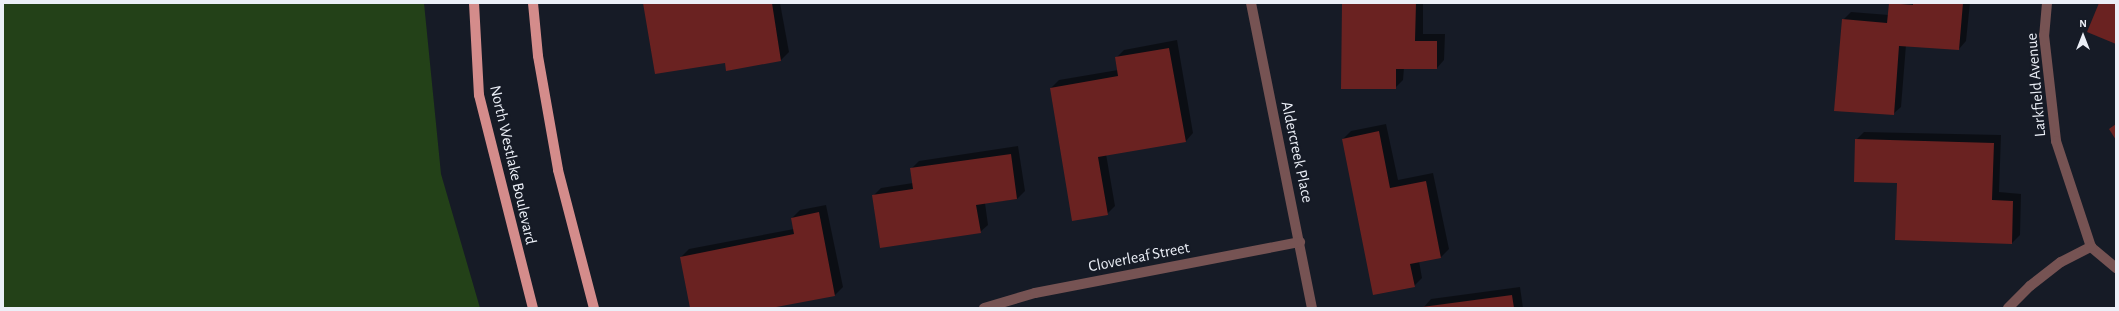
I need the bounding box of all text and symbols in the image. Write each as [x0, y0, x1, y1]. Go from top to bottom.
north arrow [2063, 16, 2103, 56]
text: N [2079, 18, 2087, 29]
street label: Larkfield Avenue [2022, 32, 2050, 138]
street label: North Westlake Boulevard [485, 83, 541, 247]
street label: Aldercreek Place [1277, 100, 1317, 204]
street label: Cloverleaf Street [1087, 238, 1191, 276]

